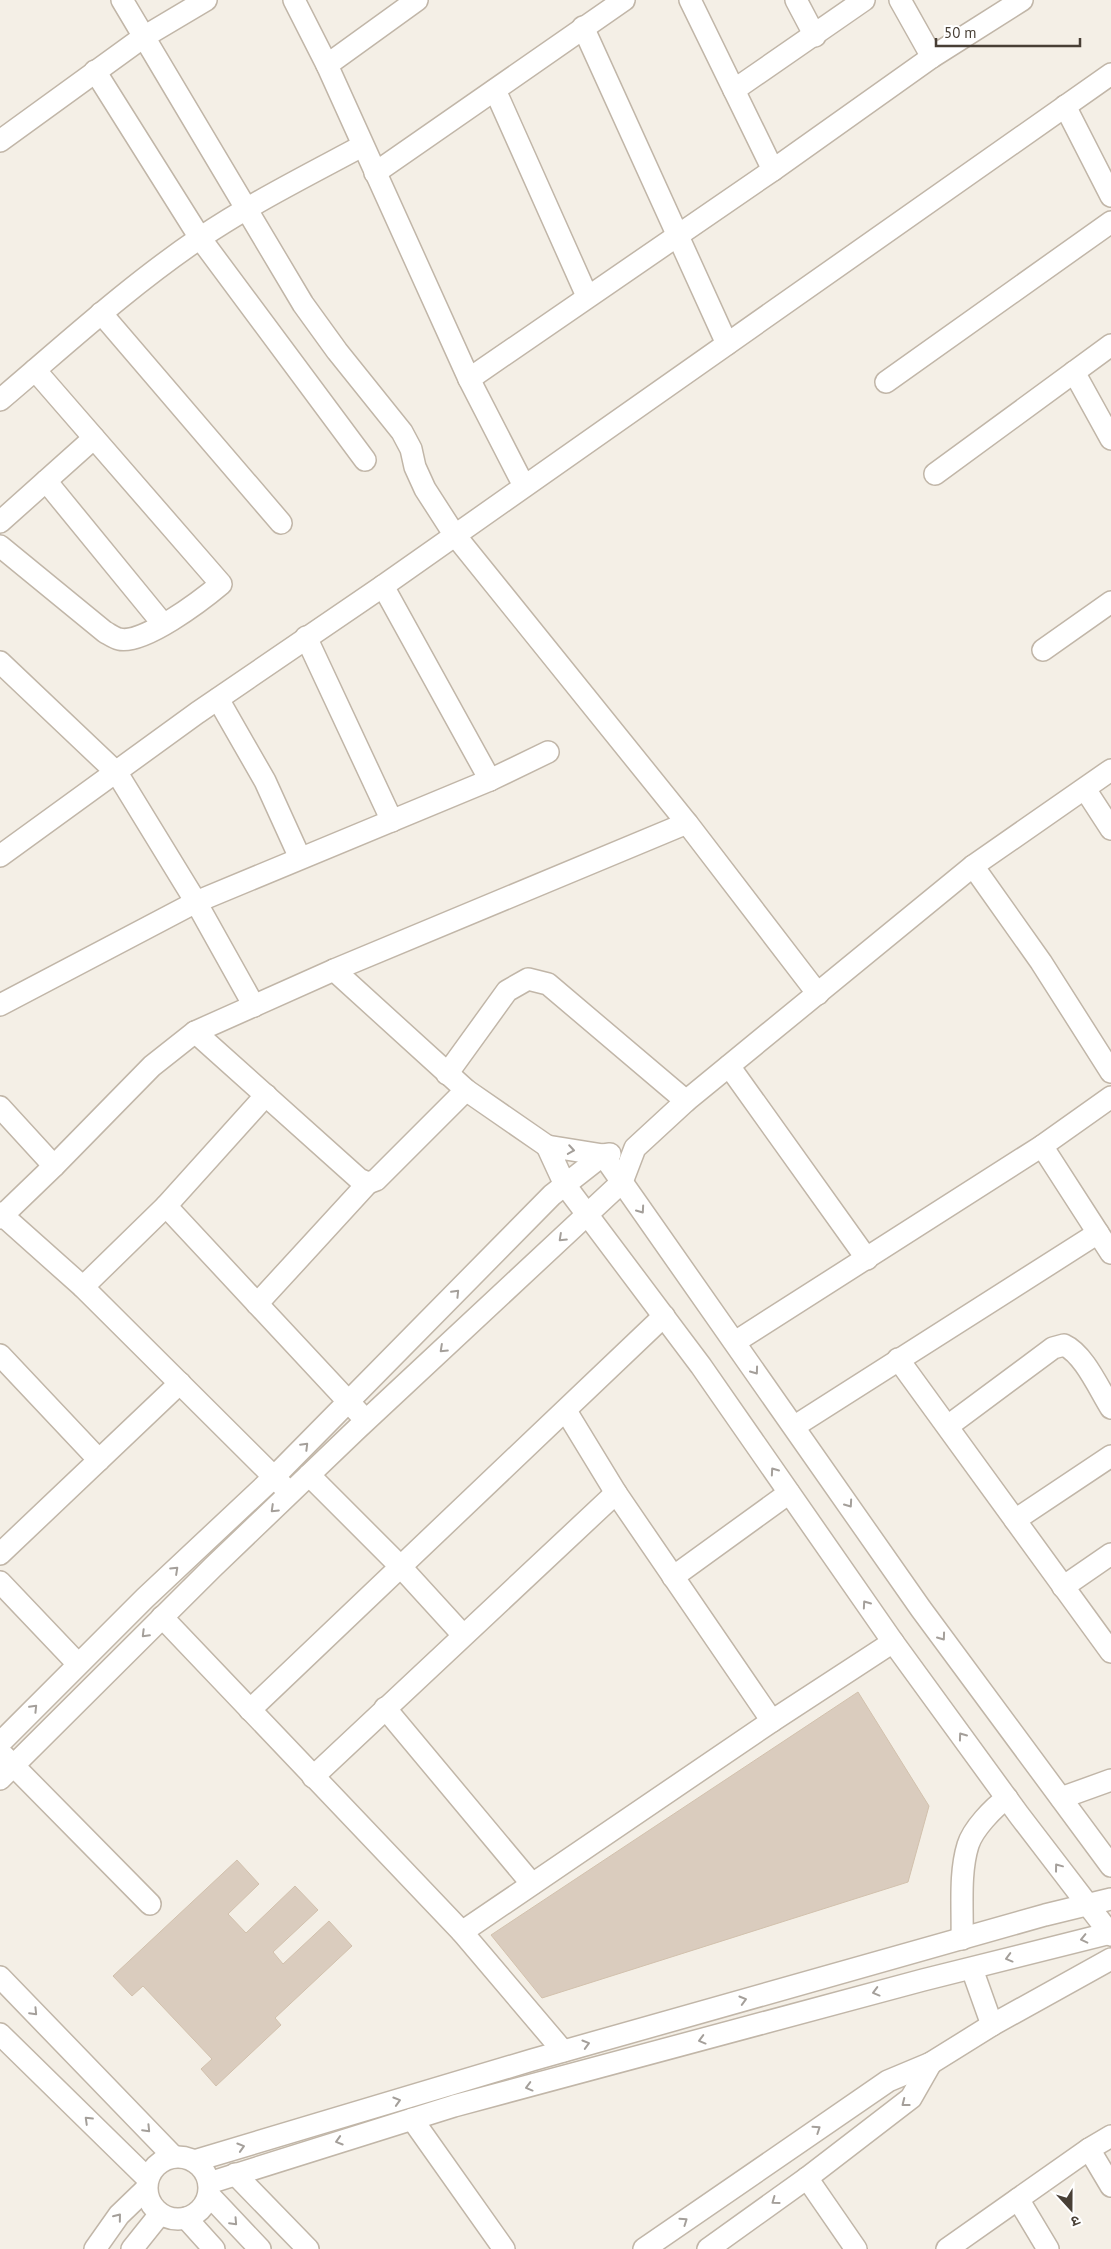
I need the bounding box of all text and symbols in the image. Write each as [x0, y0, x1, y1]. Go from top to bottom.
scale bar [936, 15, 1080, 47]
text: 50 m [944, 23, 977, 42]
one-way arrow [567, 1144, 575, 1155]
one-way arrow [635, 1204, 644, 1213]
one-way arrow [558, 1232, 567, 1241]
one-way arrow [450, 1289, 459, 1298]
one-way arrow [439, 1343, 448, 1352]
one-way arrow [749, 1365, 758, 1375]
one-way arrow [300, 1443, 309, 1452]
one-way arrow [771, 1467, 780, 1476]
one-way arrow [843, 1498, 852, 1508]
one-way arrow [270, 1503, 279, 1512]
one-way arrow [169, 1567, 178, 1576]
one-way arrow [863, 1600, 872, 1610]
one-way arrow [141, 1628, 150, 1637]
one-way arrow [936, 1631, 945, 1641]
one-way arrow [28, 1705, 37, 1714]
one-way arrow [959, 1733, 967, 1742]
one-way arrow [1055, 1863, 1064, 1873]
one-way arrow [1079, 1933, 1088, 1944]
one-way arrow [1006, 1953, 1014, 1963]
one-way arrow [873, 1987, 881, 1997]
one-way arrow [738, 1996, 746, 2006]
one-way arrow [28, 2007, 37, 2016]
one-way arrow [699, 2034, 707, 2044]
one-way arrow [582, 2040, 590, 2050]
one-way arrow [525, 2081, 533, 2091]
one-way arrow [392, 2096, 400, 2106]
one-way arrow [902, 2098, 911, 2106]
one-way arrow [84, 2117, 93, 2126]
one-way arrow [141, 2123, 150, 2132]
one-way arrow [812, 2125, 821, 2135]
one-way arrow [335, 2136, 344, 2146]
one-way arrow [237, 2143, 245, 2153]
north arrow [1046, 2184, 1096, 2234]
one-way arrow [771, 2195, 781, 2204]
text: उ [1068, 2211, 1083, 2231]
one-way arrow [113, 2214, 121, 2223]
one-way arrow [228, 2216, 237, 2225]
one-way arrow [678, 2218, 688, 2227]

